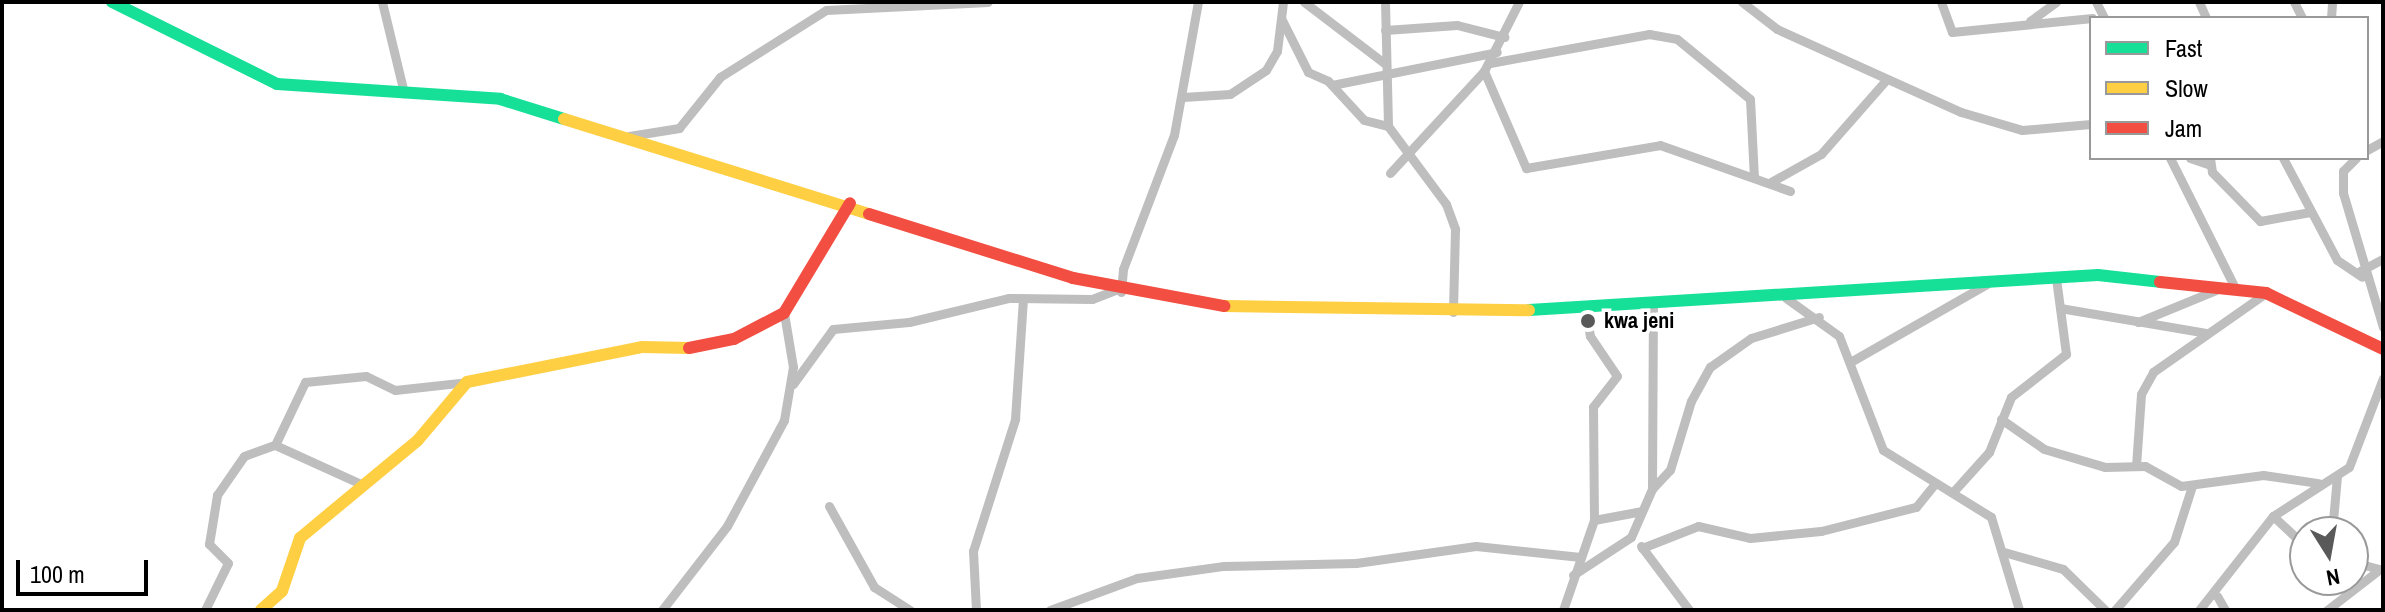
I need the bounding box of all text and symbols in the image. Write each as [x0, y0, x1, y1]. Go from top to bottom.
legend [2089, 16, 2369, 160]
text: Fast [2165, 32, 2202, 64]
text: Slow [2165, 72, 2208, 104]
text: Jam [2165, 112, 2202, 144]
place label: kwa jeni [1604, 308, 1674, 334]
marker: kwa jeni [1579, 312, 1597, 330]
north arrow [2289, 516, 2369, 596]
scale bar [20, 544, 152, 594]
text: 100 m [30, 558, 85, 590]
text: N [2324, 562, 2342, 594]

